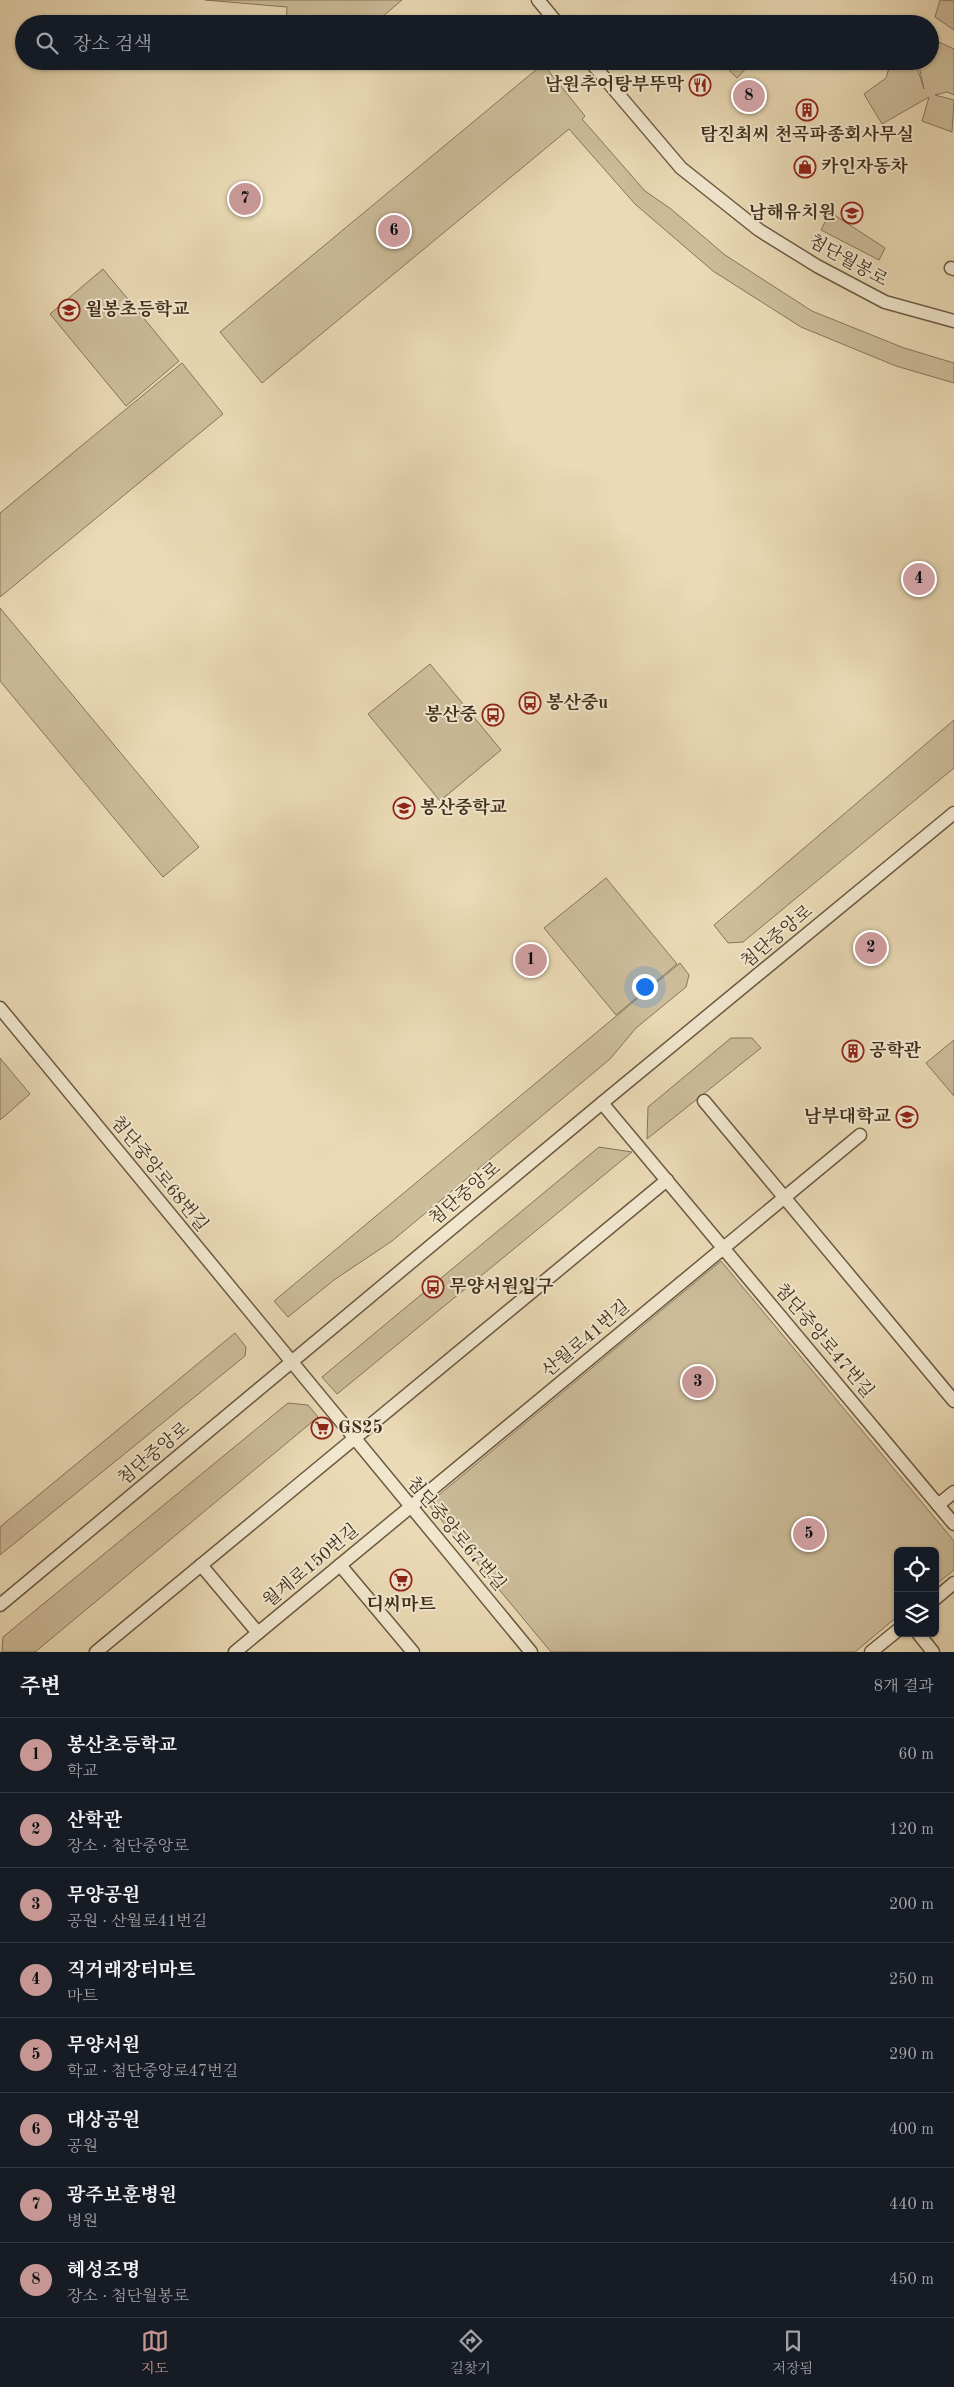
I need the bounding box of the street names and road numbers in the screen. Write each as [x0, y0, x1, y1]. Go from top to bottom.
street label: 첨단월봉로 [806, 230, 891, 290]
street label: 첨단중앙로 [737, 901, 816, 972]
street label: 첨단중앙로68번길 [107, 1112, 212, 1235]
street label: 첨단중앙로 [425, 1158, 504, 1229]
street label: 첨단중앙로47번길 [771, 1280, 877, 1401]
street label: 산월로41번길 [538, 1297, 633, 1381]
street label: 첨단중앙로 [114, 1418, 193, 1489]
street label: 첨단중앙로67번길 [403, 1473, 509, 1594]
street label: 월계로150번길 [259, 1520, 362, 1611]

